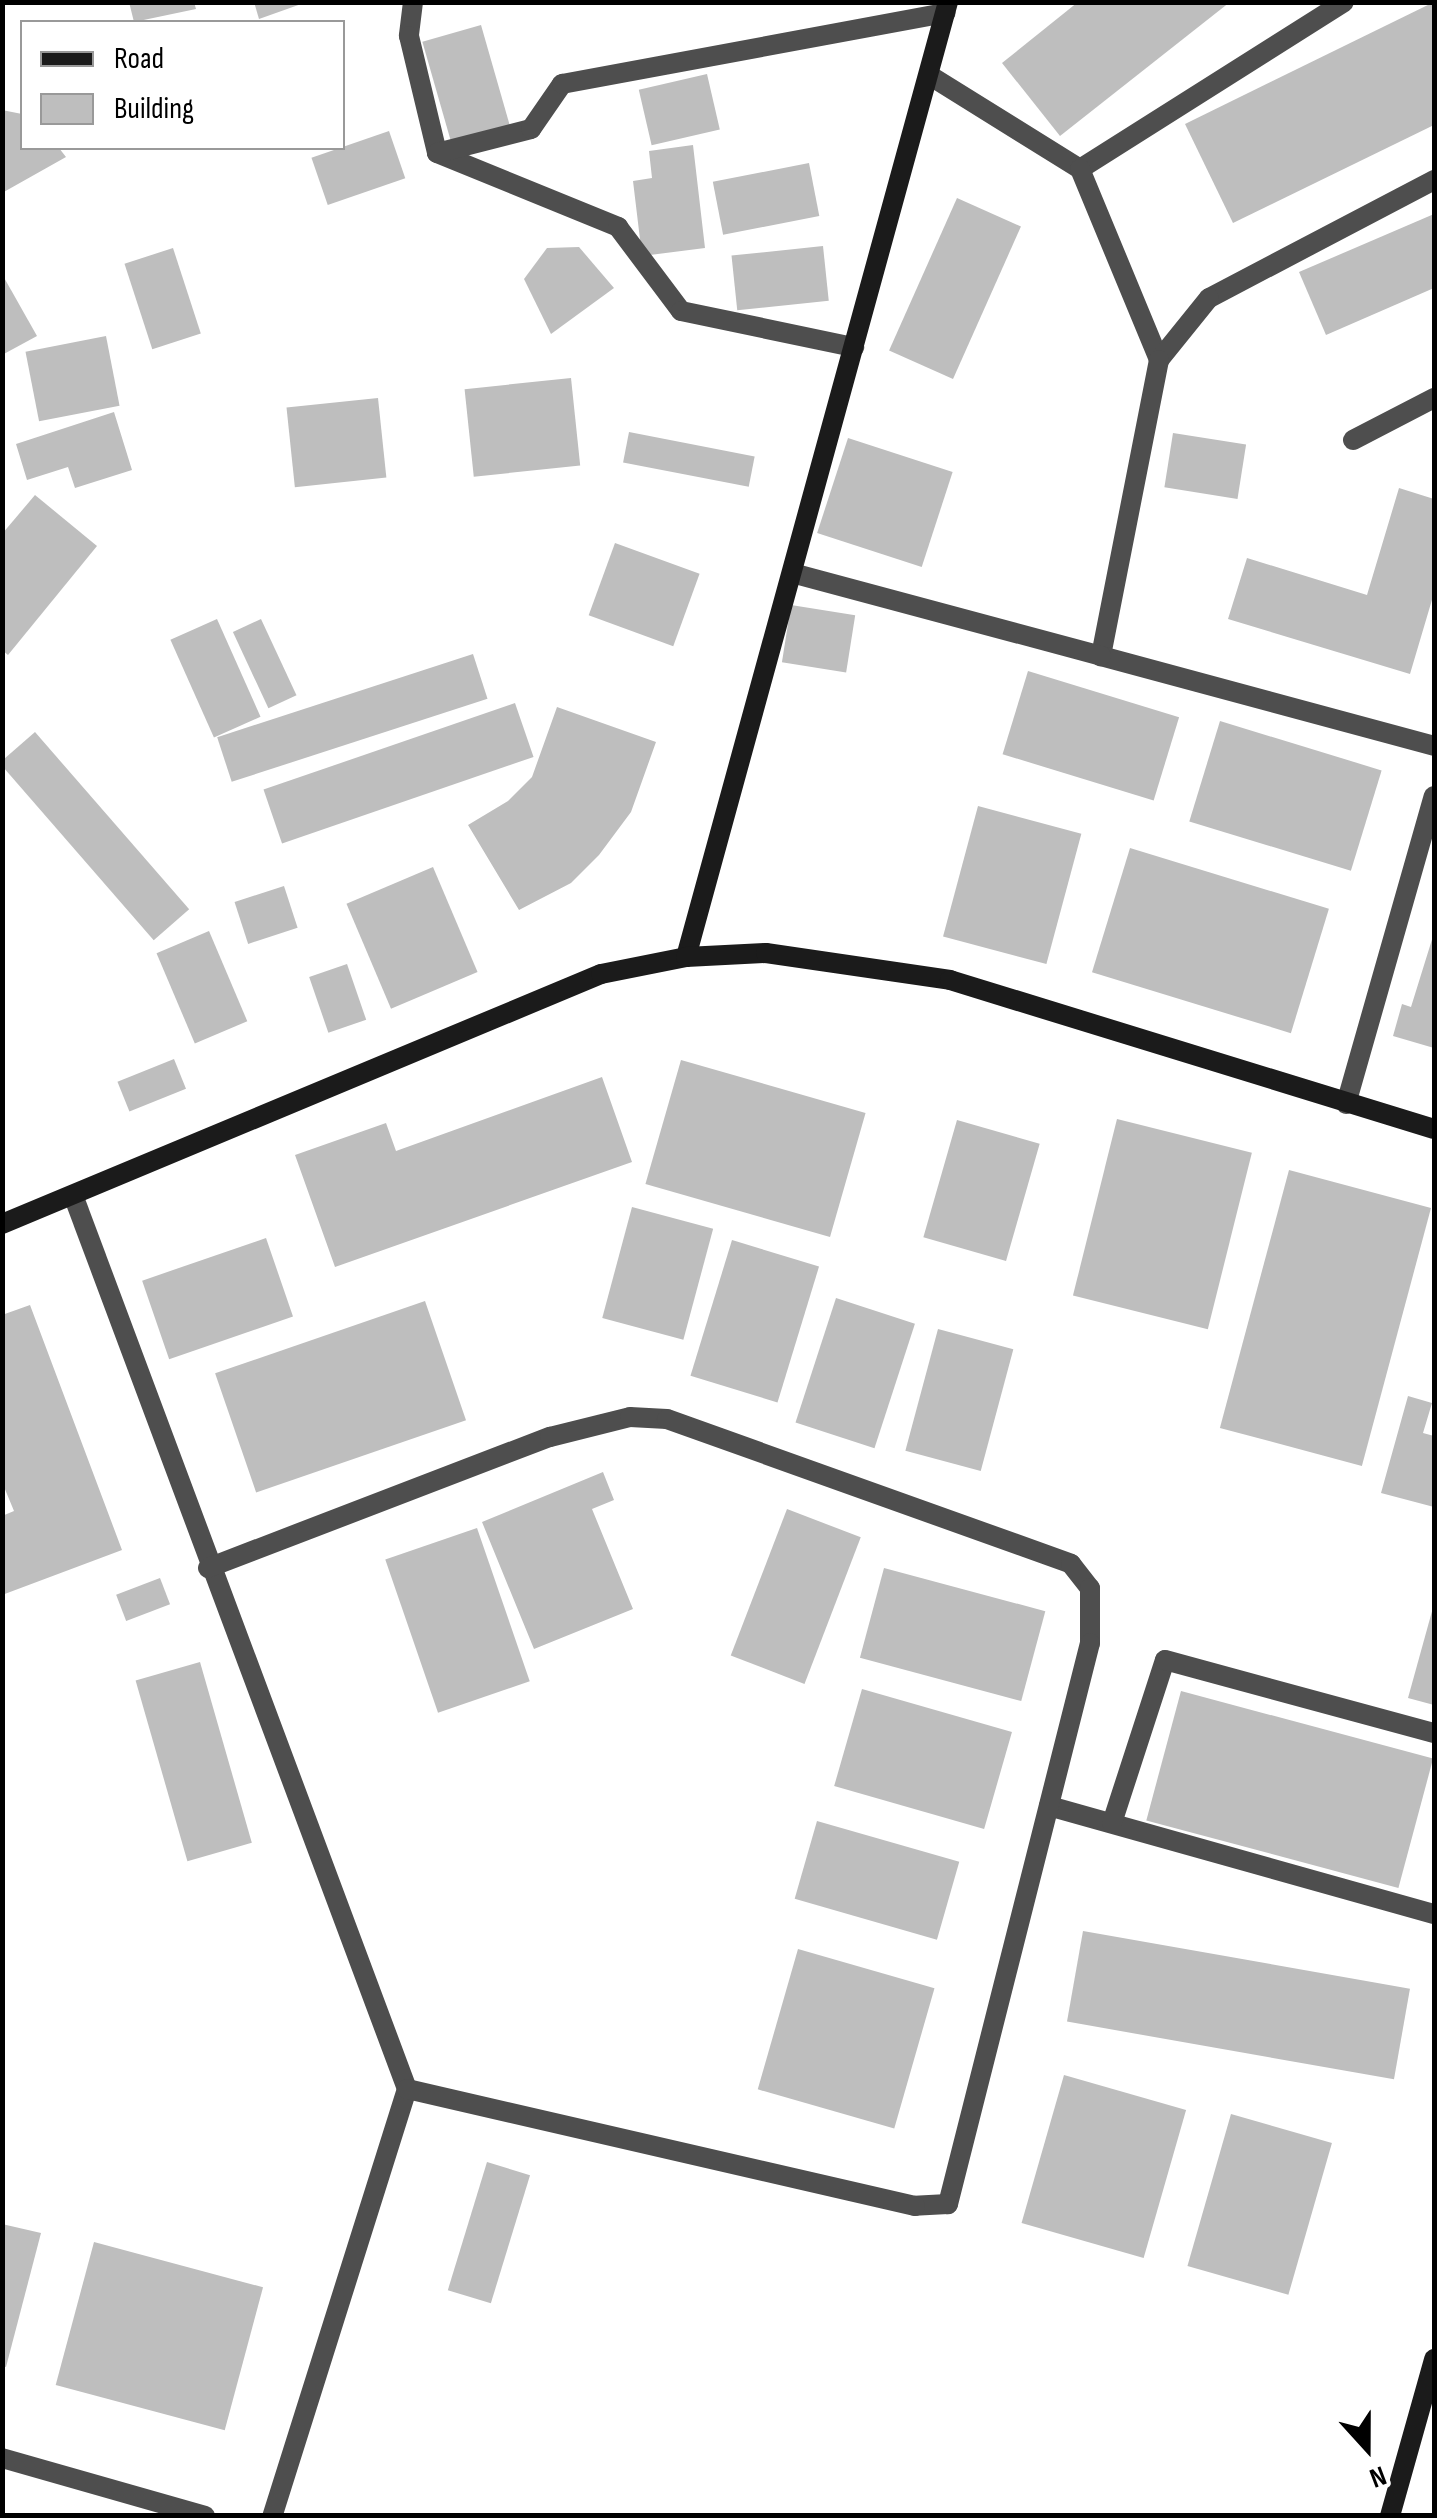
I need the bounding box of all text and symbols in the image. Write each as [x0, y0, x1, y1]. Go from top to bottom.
legend [20, 20, 345, 150]
text: Road [114, 41, 164, 77]
text: Building [114, 91, 194, 127]
north arrow [1317, 2398, 1417, 2498]
text: N [1365, 2458, 1391, 2495]

